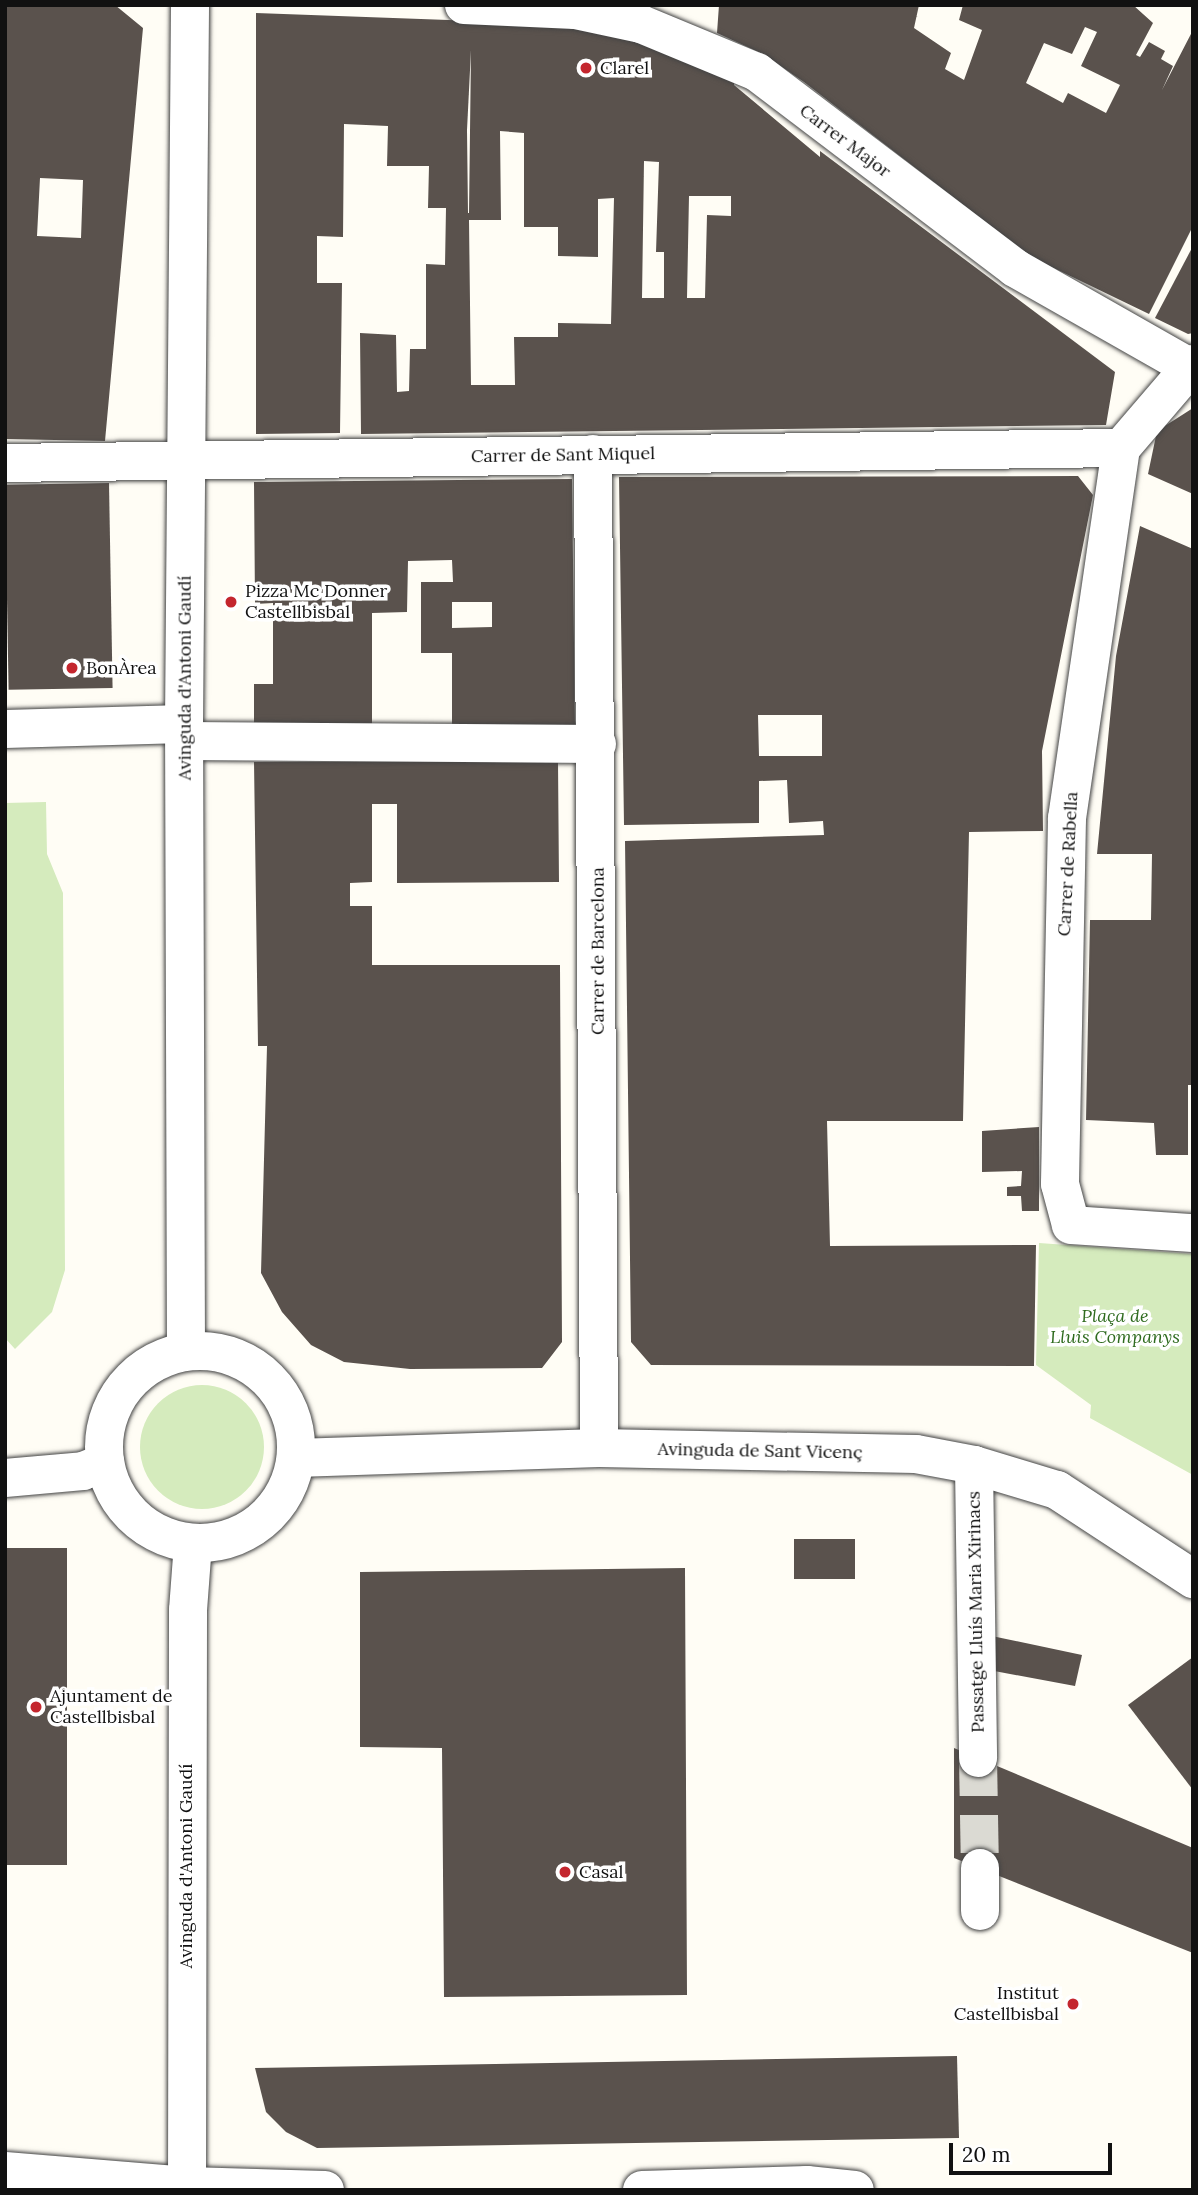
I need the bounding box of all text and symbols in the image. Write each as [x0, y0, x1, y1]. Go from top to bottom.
place label: Clarel [600, 57, 649, 79]
marker: Clarel [578, 60, 594, 76]
street label: Carrer Major [795, 100, 895, 182]
street label: Carrer de Sant Miquel [471, 443, 655, 467]
street label: Avinguda d'Antoni Gaudí [174, 576, 196, 780]
place label: Pizza Mc Donner Castellbisbal [245, 581, 387, 624]
marker: Pizza Mc Donner Castellbisbal [223, 594, 239, 610]
place label: BonÀrea [86, 657, 157, 679]
marker: BonÀrea [64, 660, 80, 676]
street label: Carrer de Rabella [1053, 791, 1083, 937]
street label: Carrer de Barcelona [587, 867, 609, 1035]
park label: Plaça de Lluis Companys [1050, 1306, 1180, 1348]
street label: Avinguda de Sant Vicenç [657, 1438, 863, 1464]
street label: Passatge Lluís Maria Xirinacs [963, 1491, 989, 1733]
place label: Ajuntament de Castellbisbal [50, 1686, 173, 1728]
marker: Ajuntament de Castellbisbal [28, 1699, 44, 1715]
street label: Avinguda d'Antoni Gaudí [175, 1764, 197, 1968]
place label: Casal [579, 1861, 623, 1883]
marker: Casal [557, 1864, 573, 1880]
place label: Institut Castellbisbal [954, 1983, 1059, 2025]
marker: Institut Castellbisbal [1065, 1996, 1081, 2012]
scale bar [953, 2128, 1116, 2172]
text: 20 m [962, 2141, 1011, 2168]

